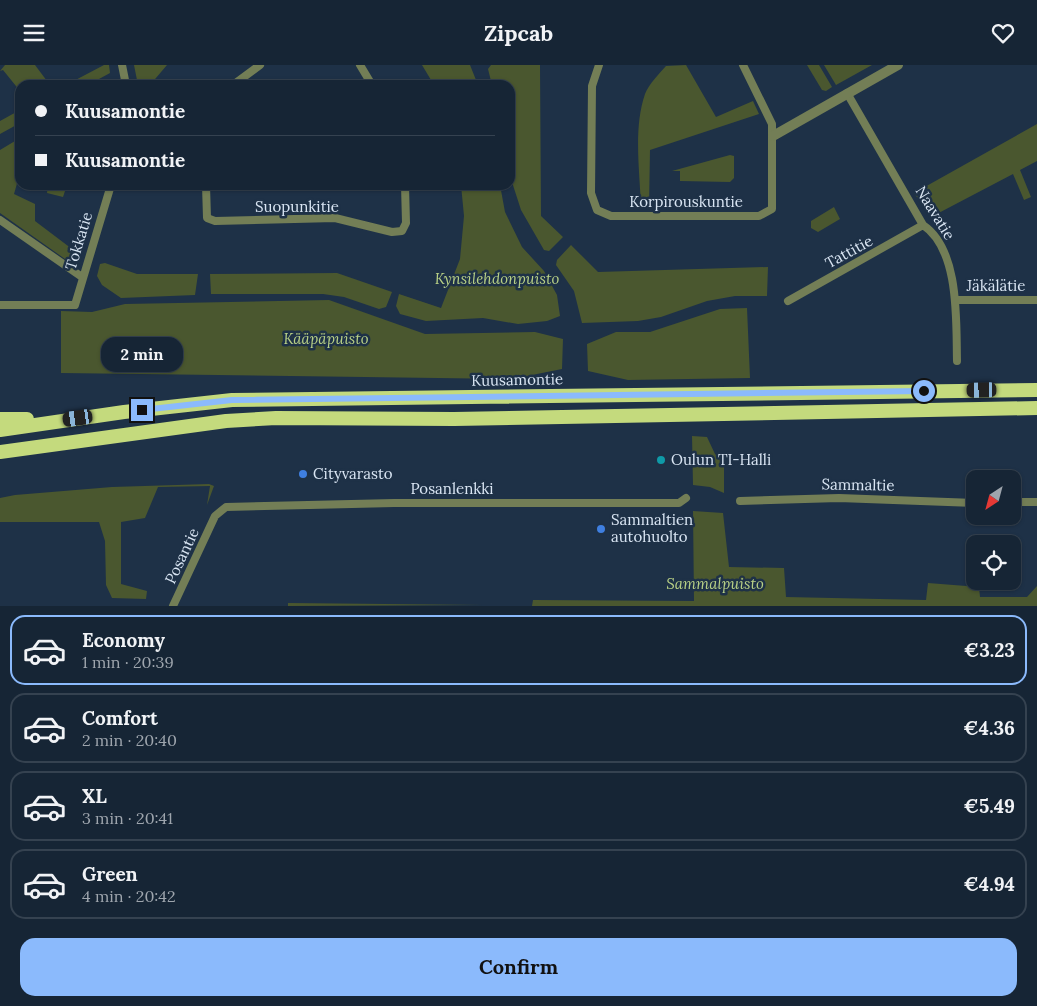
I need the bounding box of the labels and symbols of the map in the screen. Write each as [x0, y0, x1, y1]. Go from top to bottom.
street label: Naavatie [912, 182, 959, 243]
street label: Korpirouskuntie [629, 192, 743, 211]
street label: Suopunkitie [255, 197, 339, 216]
street label: Tokkatie [61, 210, 96, 272]
street label: Tattitie [822, 231, 876, 272]
park label: Kynsilehdonpuisto [435, 269, 559, 288]
street label: Jäkälätie [966, 276, 1025, 295]
park label: Kääpäpuisto [283, 329, 369, 348]
callout: 2 min [101, 337, 183, 373]
street label: Kuusamontie [471, 369, 563, 390]
route start [913, 380, 935, 402]
car [966, 382, 997, 398]
route end [131, 399, 153, 421]
car [62, 408, 93, 428]
place label: Oulun TI-Halli [671, 450, 771, 469]
marker: Oulun TI-Halli [655, 454, 667, 466]
place label: Cityvarasto [313, 464, 393, 483]
marker: Cityvarasto [297, 468, 309, 480]
north arrow [966, 470, 1021, 525]
street label: Sammaltie [821, 474, 895, 495]
street label: Posanlenkki [410, 479, 494, 498]
place label: Sammaltien autohuolto [611, 510, 693, 546]
marker: Sammaltien autohuolto [595, 523, 607, 535]
street label: Posantie [160, 525, 203, 587]
park label: Sammalpuisto [666, 574, 764, 593]

